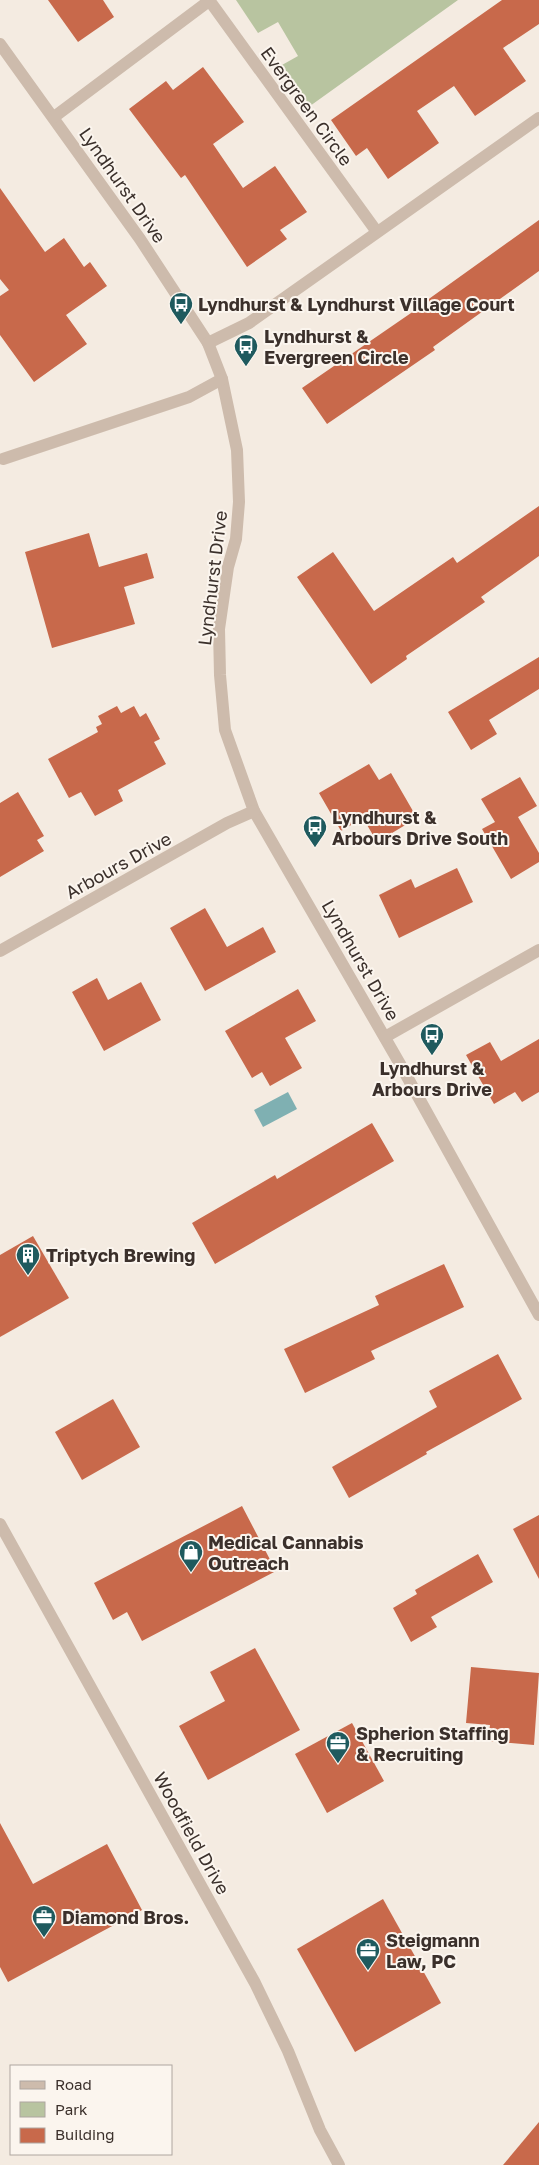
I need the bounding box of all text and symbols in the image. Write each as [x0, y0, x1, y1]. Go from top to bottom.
street label: Evergreen Circle [256, 42, 358, 170]
street label: Lyndhurst Drive [75, 123, 171, 247]
bus stop icon: Lyndhurst & Lyndhurst Village Court [168, 291, 194, 325]
place label: Lyndhurst & Lyndhurst Village Court [198, 293, 515, 315]
place label: Lyndhurst & Evergreen Circle [264, 325, 409, 368]
bus stop icon: Lyndhurst & Evergreen Circle [233, 333, 259, 367]
street label: Lyndhurst Drive [193, 509, 231, 647]
place label: Lyndhurst & Arbours Drive South [332, 806, 508, 849]
bus stop icon: Lyndhurst & Arbours Drive South [302, 814, 328, 848]
street label: Arbours Drive [61, 827, 175, 903]
street label: Lyndhurst Drive [318, 896, 404, 1024]
bus stop icon: Lyndhurst & Arbours Drive [419, 1022, 445, 1056]
place label: Lyndhurst & Arbours Drive [372, 1057, 492, 1100]
building icon: Triptych Brewing [15, 1242, 41, 1276]
place label: Triptych Brewing [46, 1244, 195, 1266]
place label: Medical Cannabis Outreach [208, 1531, 363, 1574]
shop icon: Medical Cannabis Outreach [178, 1539, 204, 1573]
place label: Spherion Staffing & Recruiting [356, 1722, 509, 1765]
office icon: Spherion Staffing & Recruiting [325, 1730, 351, 1764]
street label: Woodfield Drive [149, 1768, 235, 1898]
office icon: Diamond Bros. [31, 1904, 57, 1938]
place label: Diamond Bros. [62, 1906, 189, 1928]
place label: Steigmann Law, PC [386, 1929, 480, 1972]
office icon: Steigmann Law, PC [355, 1937, 381, 1971]
legend [10, 2065, 172, 2155]
text: Road [55, 2075, 92, 2093]
text: Park [55, 2100, 88, 2118]
text: Building [55, 2125, 115, 2143]

